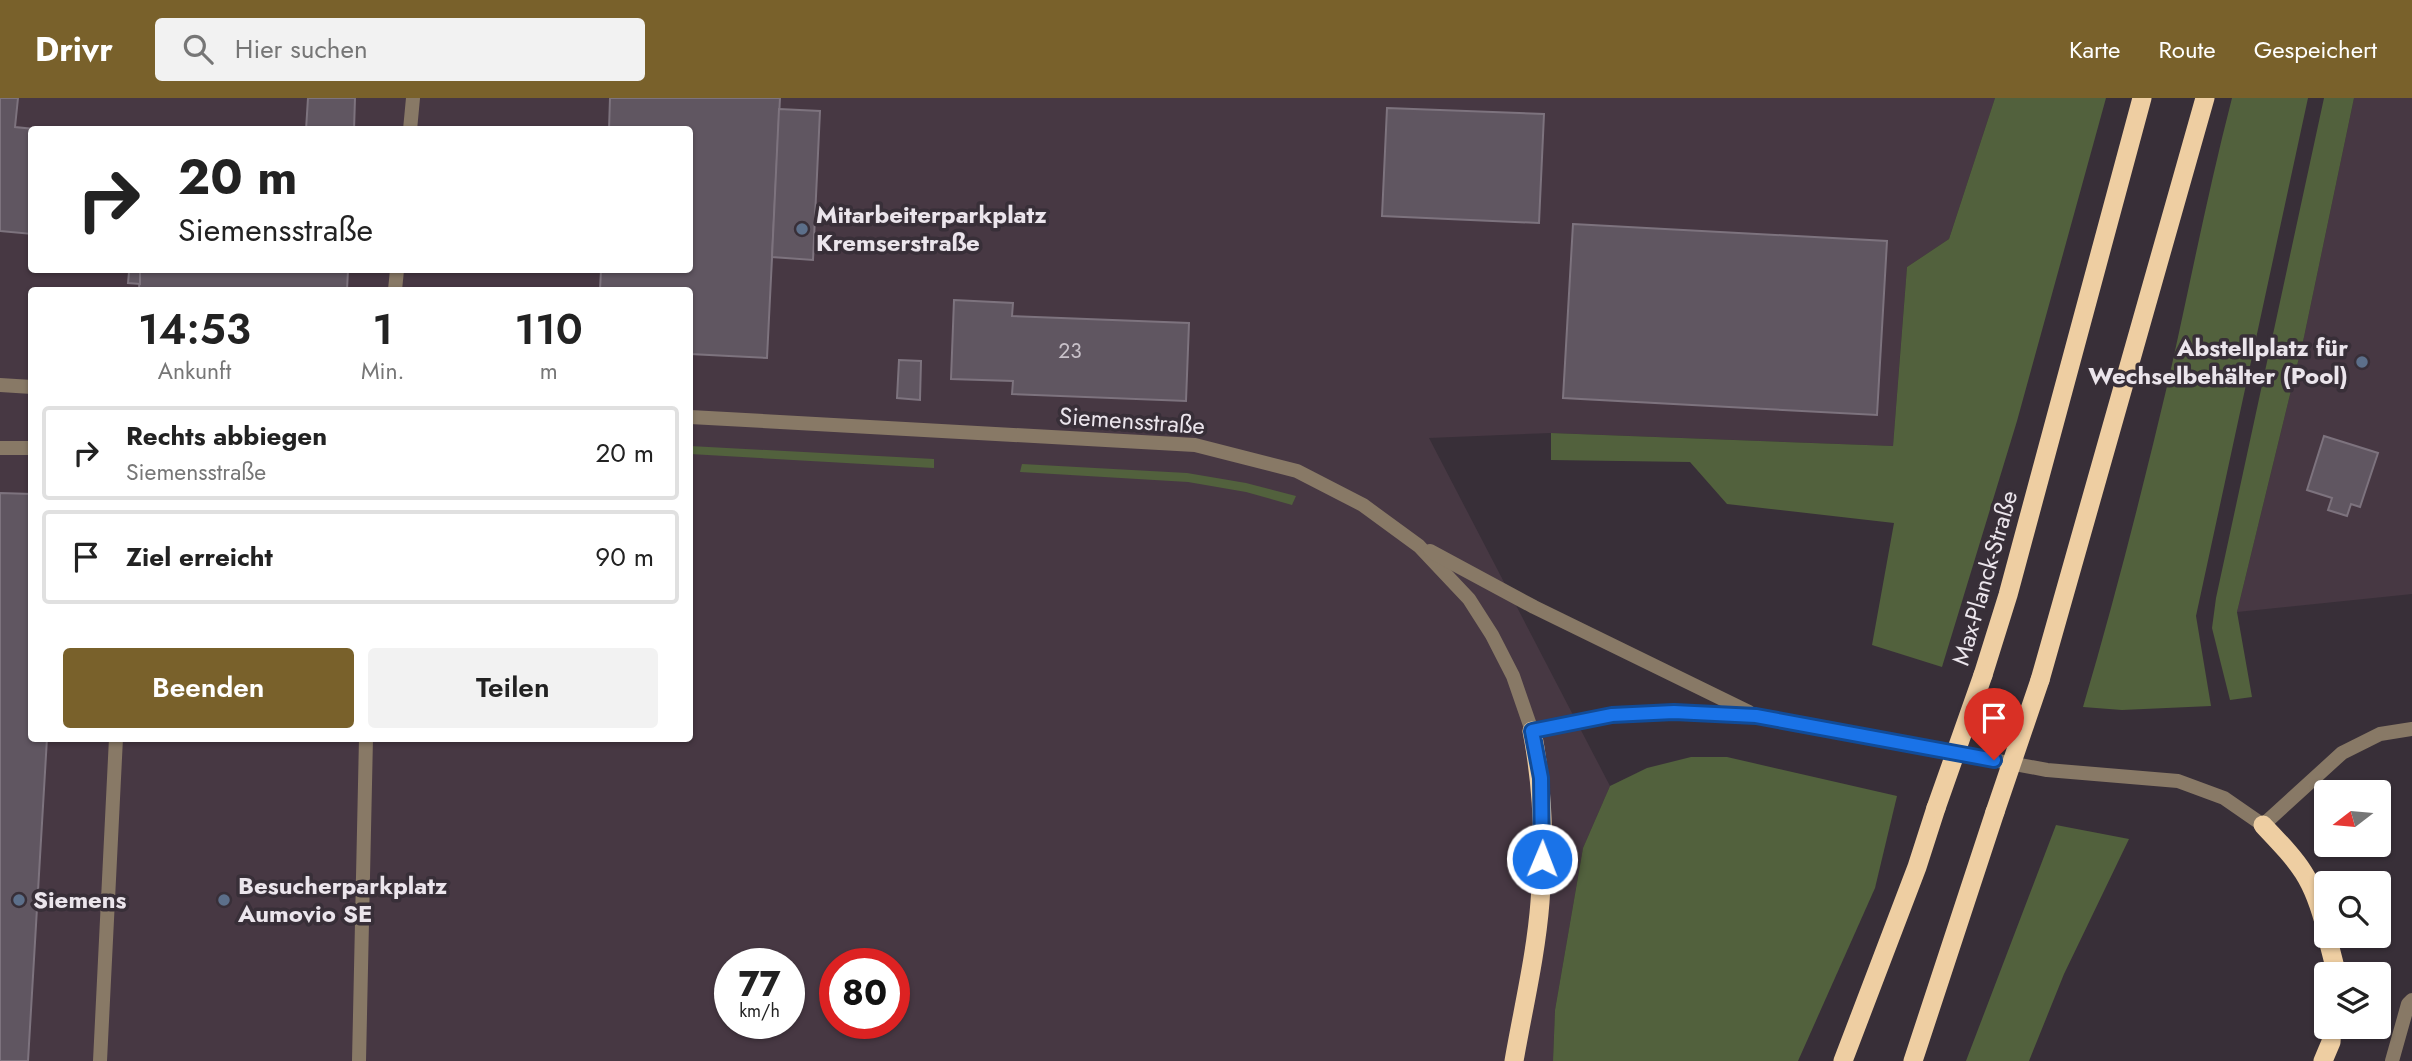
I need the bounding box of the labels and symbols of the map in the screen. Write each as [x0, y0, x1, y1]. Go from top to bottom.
place label: Mitarbeiterparkplatz Kremserstraße [816, 197, 1047, 260]
marker: Mitarbeiterparkplatz Kremserstraße [794, 221, 810, 237]
place label: Abstellplatz für Wechselbehälter (Pool) [2088, 330, 2348, 393]
house number: 23 [1058, 336, 1082, 366]
marker: Abstellplatz für Wechselbehälter (Pool) [2354, 354, 2370, 370]
street label: Siemensstraße [1058, 398, 1206, 443]
street label: Max-Planck-Straße [1943, 486, 2026, 669]
pin [1964, 688, 2024, 760]
north arrow [2314, 780, 2390, 858]
position arrow [1505, 822, 1579, 896]
place label: Besucherparkplatz Aumovio SE [237, 868, 448, 931]
place label: Siemens [33, 882, 127, 917]
marker: Siemens [11, 892, 27, 908]
marker: Besucherparkplatz Aumovio SE [216, 892, 232, 908]
speed limit sign: 80 [819, 948, 910, 1039]

